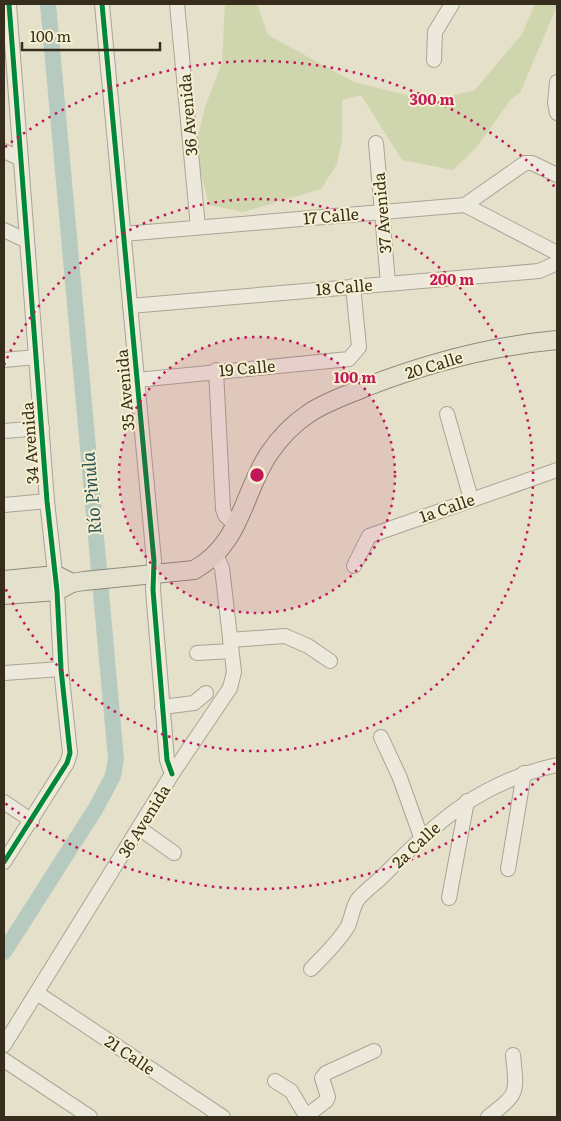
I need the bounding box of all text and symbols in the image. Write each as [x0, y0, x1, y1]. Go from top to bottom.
scale bar [22, 20, 160, 52]
text: 100 m [30, 24, 71, 47]
street label: 36 Avenida [171, 73, 203, 157]
text: 300 m [410, 87, 454, 110]
street label: 37 Avenida [365, 171, 397, 255]
street label: 17 Calle [302, 201, 360, 229]
text: 200 m [430, 267, 474, 290]
street label: 18 Calle [314, 272, 373, 300]
street label: 20 Calle [402, 344, 465, 384]
street label: 35 Avenida [108, 348, 140, 432]
street label: 19 Calle [218, 353, 276, 381]
text: 100 m [334, 365, 376, 388]
street label: 34 Avenida [14, 401, 44, 485]
water label: Río Pinula [73, 450, 108, 536]
centre of rings [248, 466, 266, 484]
street label: 1a Calle [416, 486, 477, 528]
street label: 36 Avenida [111, 779, 175, 862]
street label: 2a Calle [386, 816, 445, 873]
street label: 21 Calle [100, 1028, 161, 1080]

